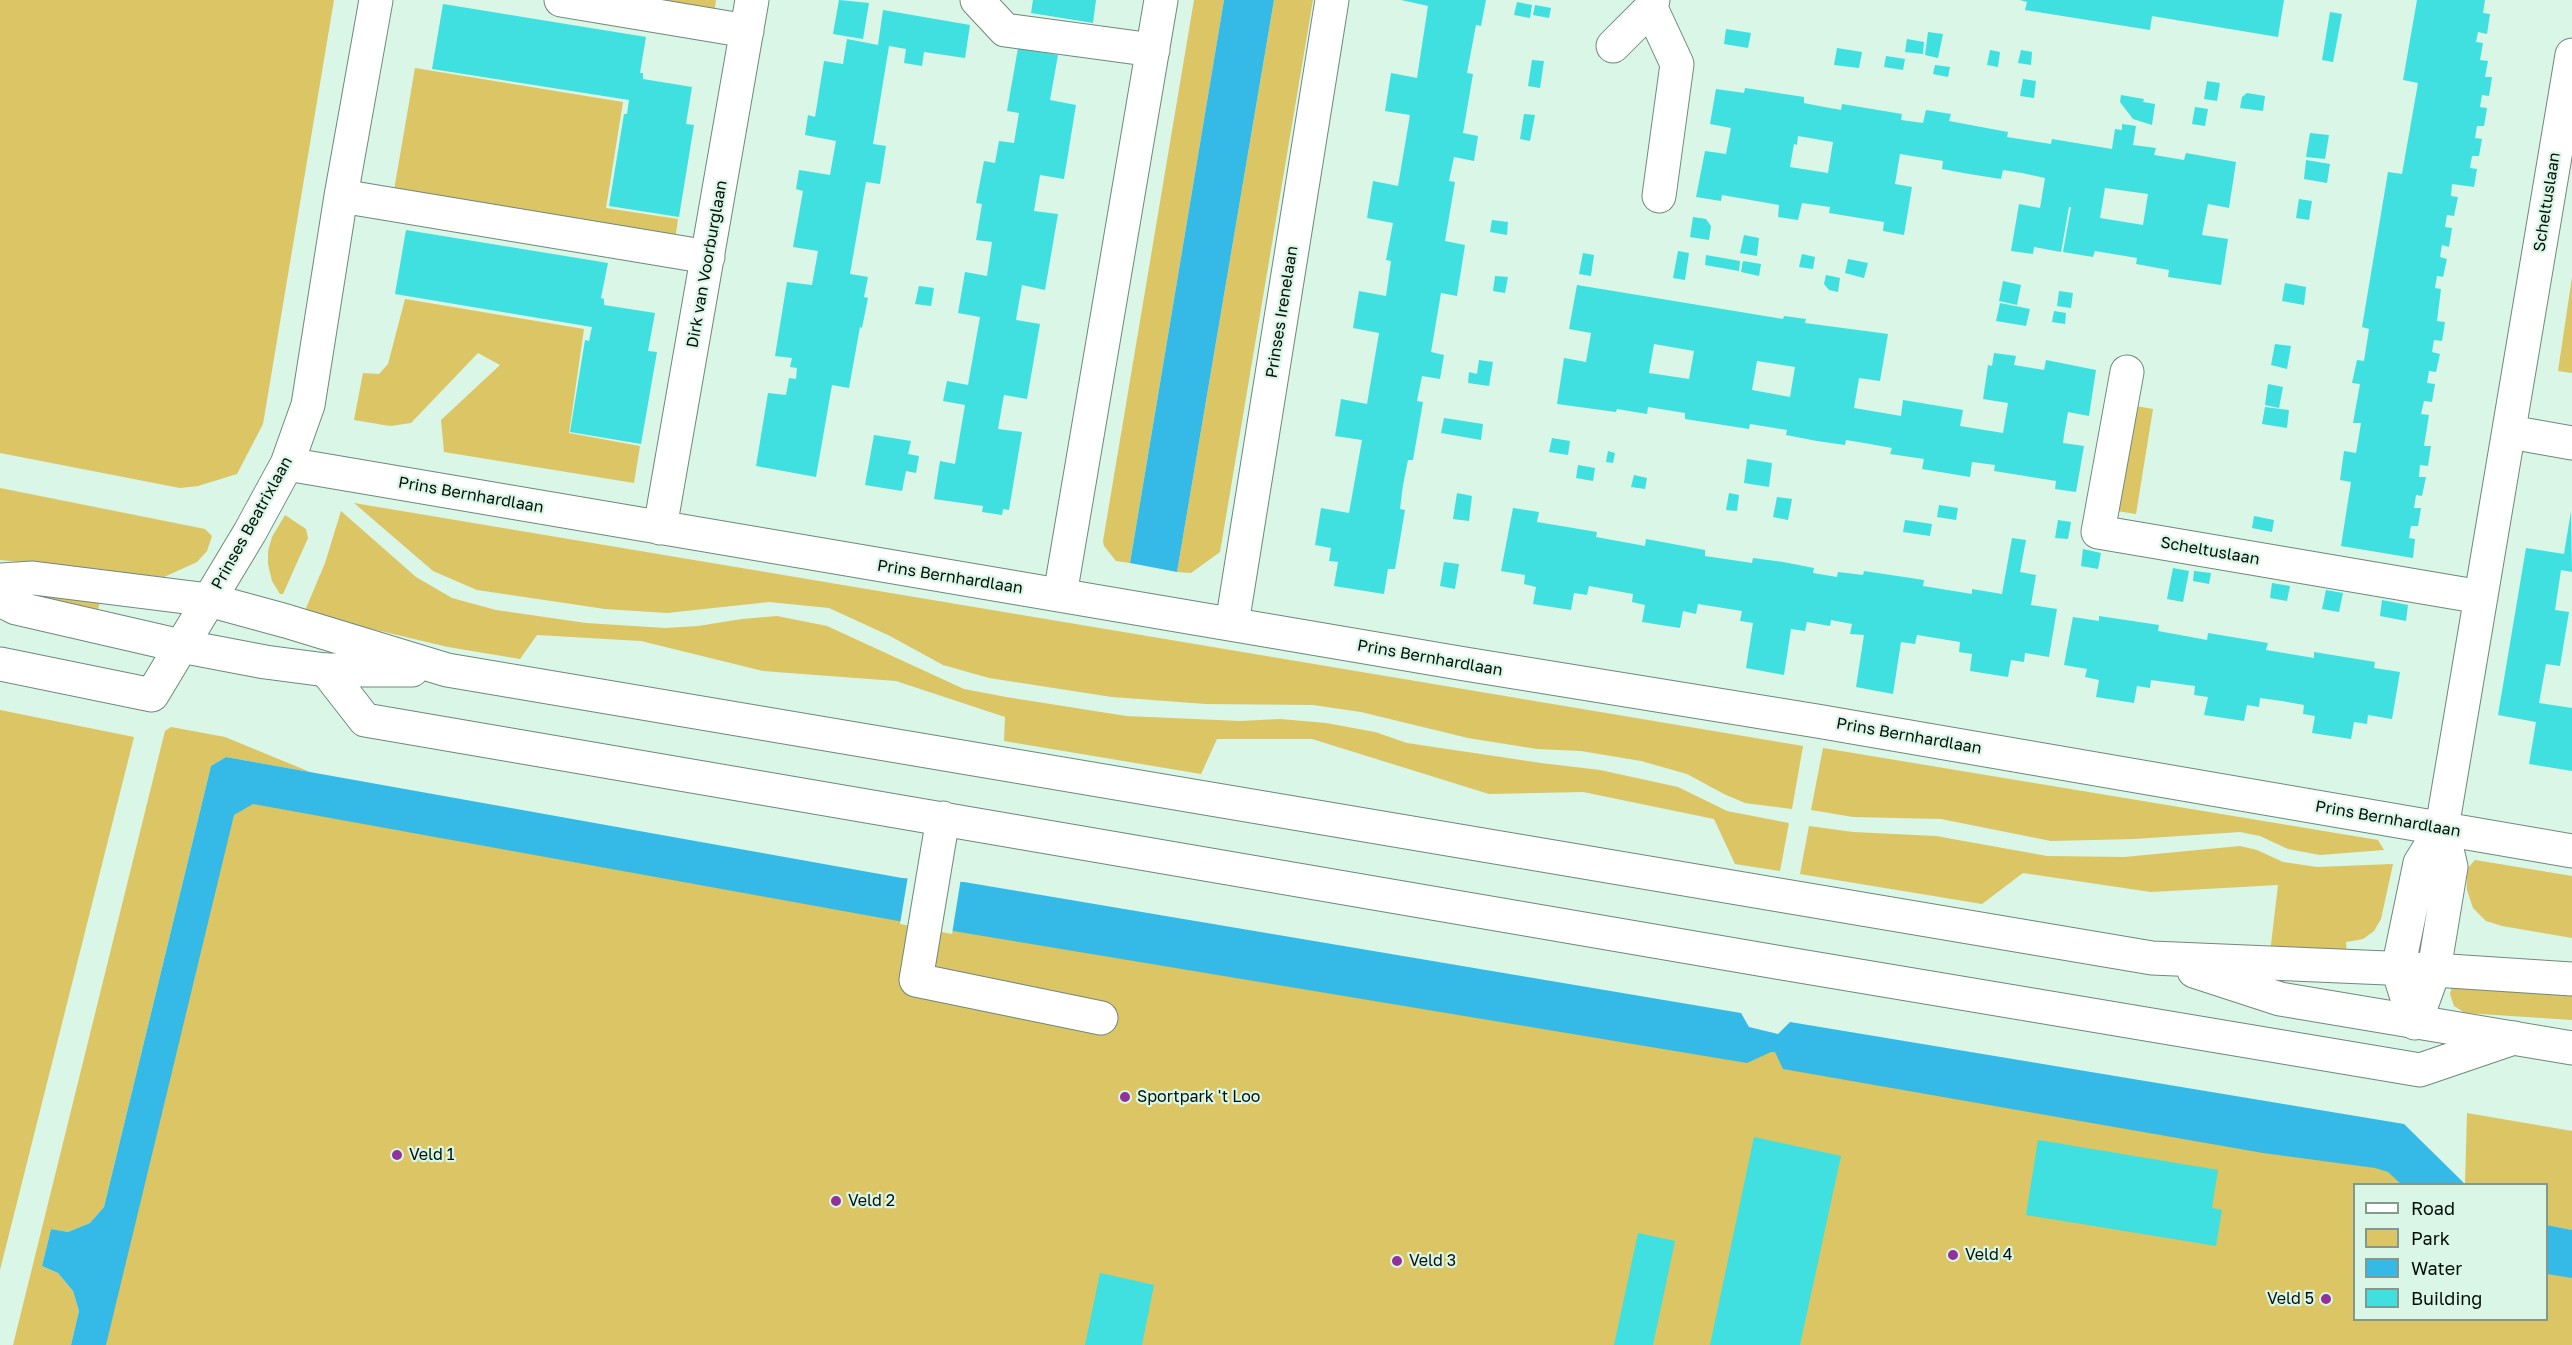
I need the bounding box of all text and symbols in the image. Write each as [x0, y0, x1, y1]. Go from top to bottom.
street label: Scheltuslaan [2530, 151, 2564, 253]
street label: Dirk van Voorburglaan [683, 179, 731, 349]
street label: Prinses Irenelaan [1262, 245, 1302, 379]
street label: Prinses Beatrixlaan [208, 453, 296, 593]
street label: Prins Bernhardlaan [397, 473, 545, 517]
street label: Scheltuslaan [2159, 533, 2261, 569]
street label: Prins Bernhardlaan [876, 556, 1024, 598]
street label: Prins Bernhardlaan [1356, 636, 1504, 680]
street label: Prins Bernhardlaan [1835, 714, 1983, 758]
street label: Prins Bernhardlaan [2314, 797, 2462, 841]
place label: Sportpark 't Loo [1137, 1087, 1260, 1107]
marker: Sportpark 't Loo [1118, 1090, 1132, 1104]
place label: Veld 1 [409, 1145, 455, 1165]
marker: Veld 1 [390, 1148, 404, 1162]
legend [2353, 1183, 2548, 1321]
place label: Veld 2 [848, 1191, 895, 1211]
marker: Veld 2 [829, 1194, 843, 1208]
text: Road [2411, 1197, 2455, 1219]
text: Park [2411, 1227, 2450, 1249]
place label: Veld 4 [1965, 1245, 2013, 1265]
marker: Veld 4 [1946, 1248, 1960, 1262]
place label: Veld 3 [1409, 1251, 1456, 1271]
marker: Veld 3 [1390, 1254, 1404, 1268]
text: Water [2411, 1257, 2462, 1279]
text: Building [2411, 1287, 2482, 1309]
place label: Veld 5 [2267, 1289, 2314, 1309]
marker: Veld 5 [2319, 1292, 2333, 1306]

